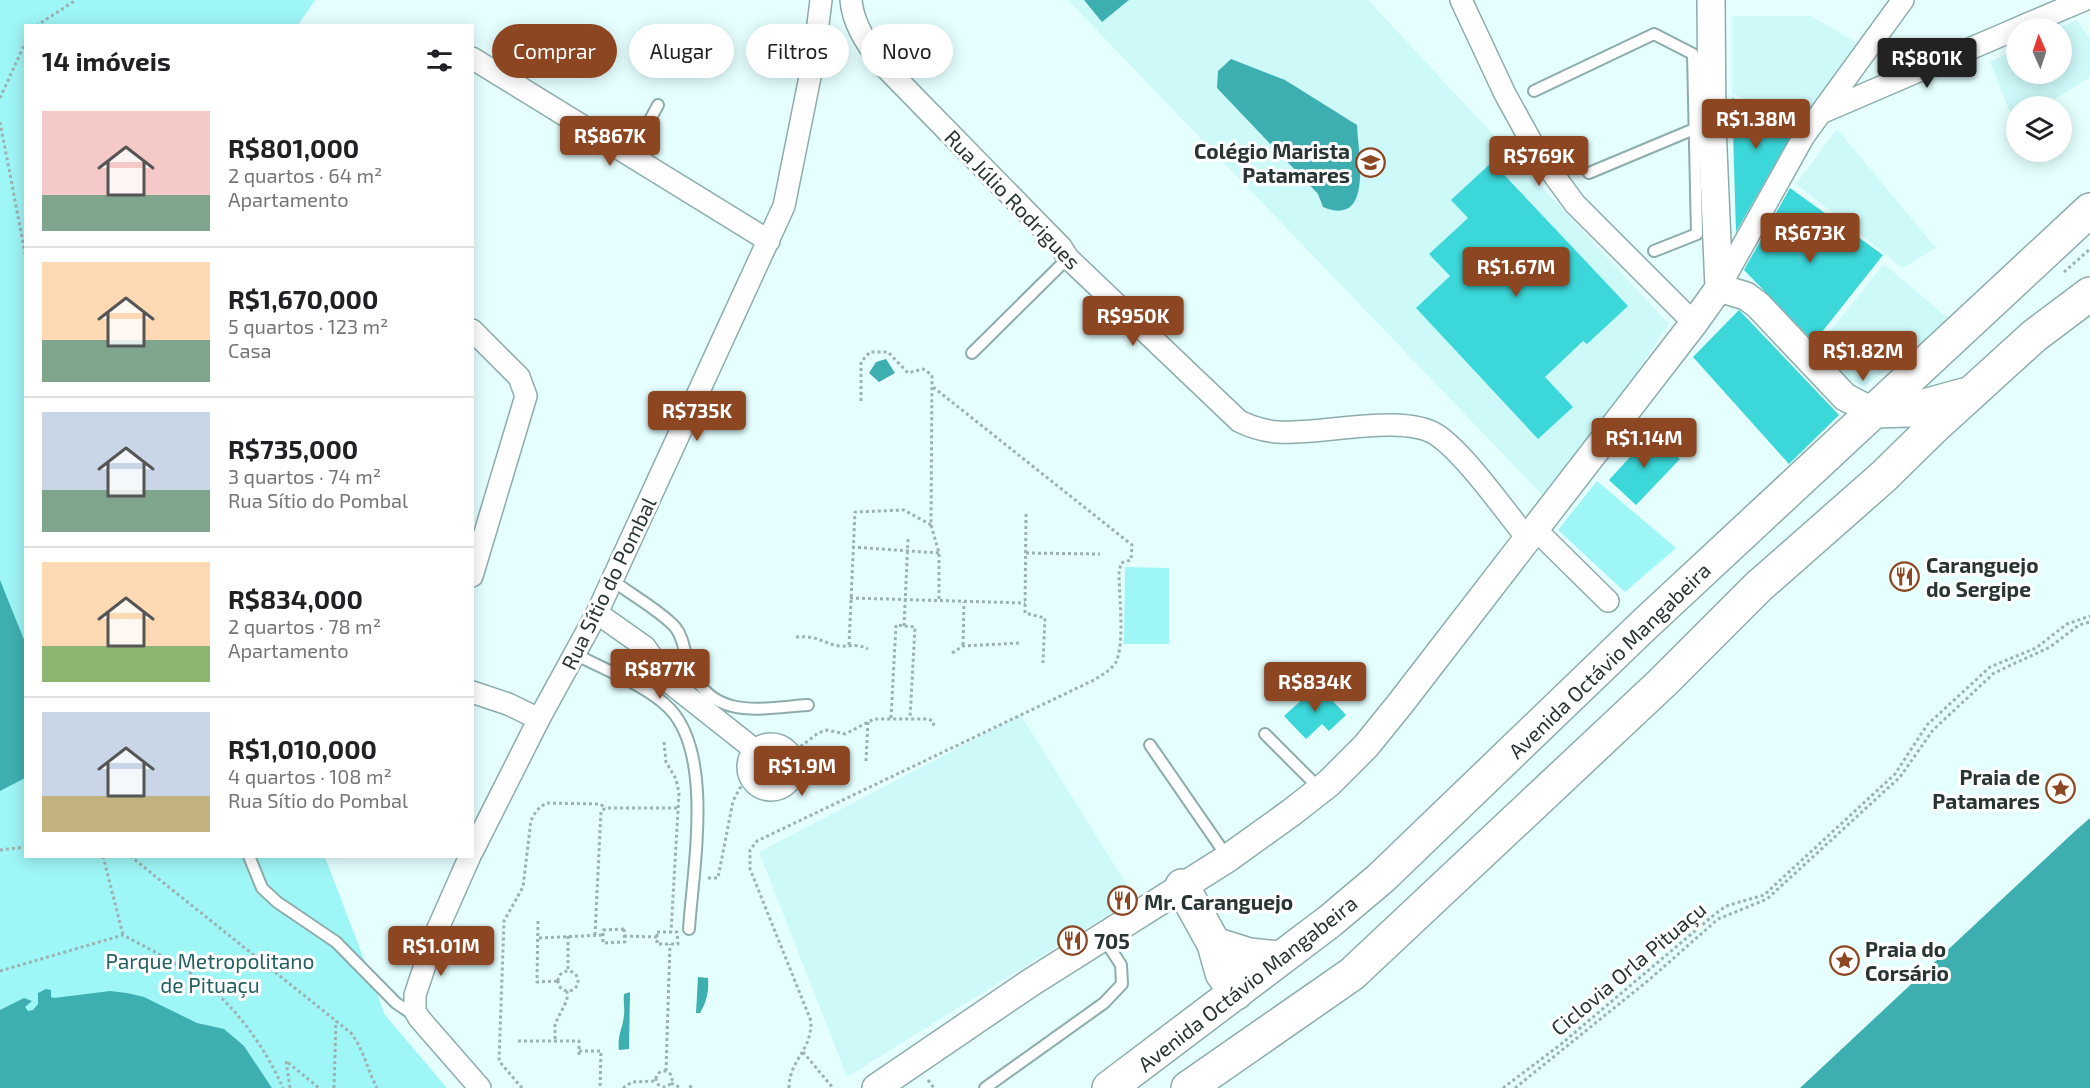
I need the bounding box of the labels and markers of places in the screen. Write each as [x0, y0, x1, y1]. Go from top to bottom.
pin: R$801K [1878, 38, 1976, 89]
pin: R$1.38M [1701, 99, 1811, 150]
pin: R$867K [561, 116, 659, 167]
pin: R$769K [1490, 136, 1588, 187]
place label: Colégio Marista Patamares [1194, 138, 1350, 187]
school or university icon: Colégio Marista Patamares [1355, 146, 1387, 178]
pin: R$673K [1761, 213, 1859, 264]
pin: R$1.67M [1461, 247, 1571, 298]
pin: R$950K [1084, 296, 1182, 347]
pin: R$1.82M [1808, 331, 1918, 382]
pin: R$735K [648, 391, 746, 442]
pin: R$1.14M [1589, 418, 1699, 469]
place label: Caranguejo do Sergipe [1926, 552, 2039, 601]
restaurant icon: Caranguejo do Sergipe [1889, 560, 1921, 592]
pin: R$877K [611, 649, 709, 700]
pin: R$834K [1266, 662, 1364, 713]
pin: R$1.9M [753, 746, 851, 797]
place label: Praia de Patamares [1932, 764, 2040, 813]
place icon: Praia de Patamares [2045, 772, 2077, 804]
restaurant icon: Mr. Caranguejo [1107, 885, 1139, 917]
place label: Mr. Caranguejo [1144, 889, 1293, 914]
restaurant icon: 705 [1057, 924, 1089, 956]
pin: R$1.01M [386, 926, 496, 977]
place label: 705 [1094, 928, 1130, 953]
place label: Praia do Corsário [1865, 936, 1949, 985]
place icon: Praia do Corsário [1828, 944, 1860, 976]

